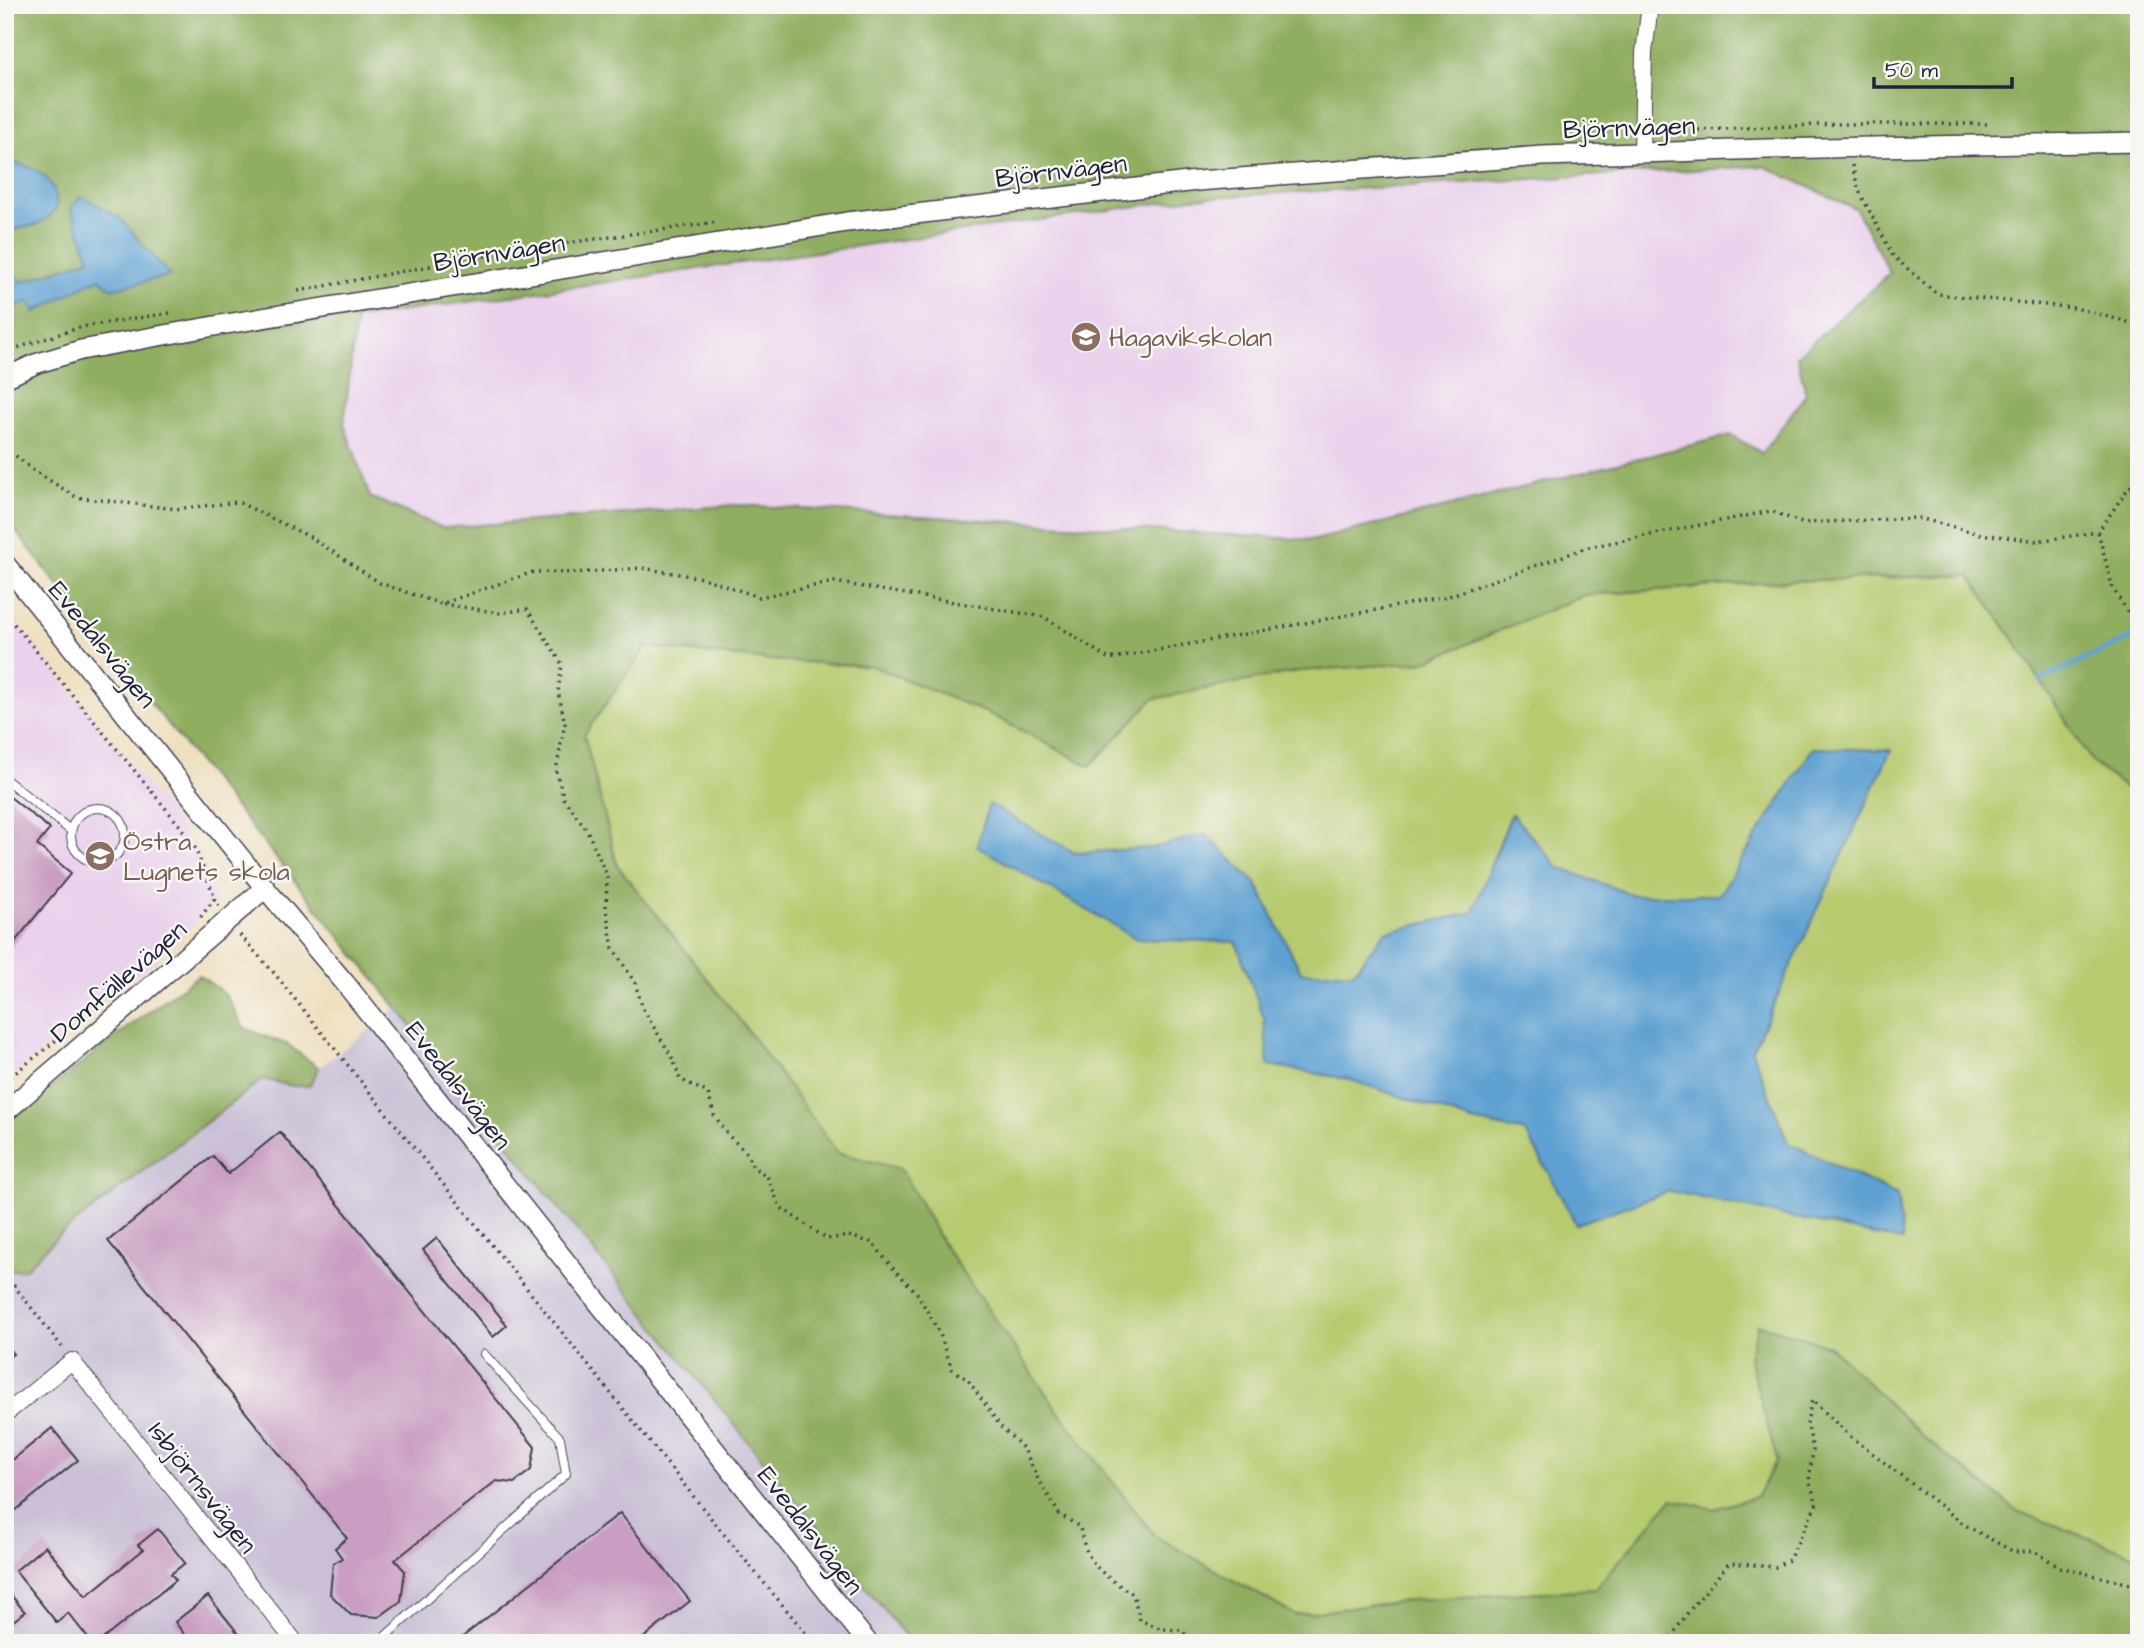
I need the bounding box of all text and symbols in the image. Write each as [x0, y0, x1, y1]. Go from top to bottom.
scale bar [1874, 46, 2013, 90]
text: 50 m [1885, 56, 1939, 85]
street label: Björnvägen [1562, 108, 1696, 150]
street label: Björnvägen [993, 145, 1129, 199]
street label: Björnvägen [431, 225, 568, 283]
school or university icon: Hagavikskolan [1069, 320, 1103, 354]
place label: Hagavikskolan [1109, 320, 1272, 358]
street label: Evedalsvägen [38, 574, 165, 717]
place label: Östra Lugnets skola [123, 824, 290, 892]
school or university icon: Östra Lugnets skola [83, 839, 117, 873]
street label: Domfällevägen [43, 912, 196, 1053]
street label: Evedalsvägen [395, 1014, 520, 1159]
street label: Isbjörnsvägen [138, 1414, 265, 1562]
street label: Evedalsvägen [747, 1459, 872, 1604]

